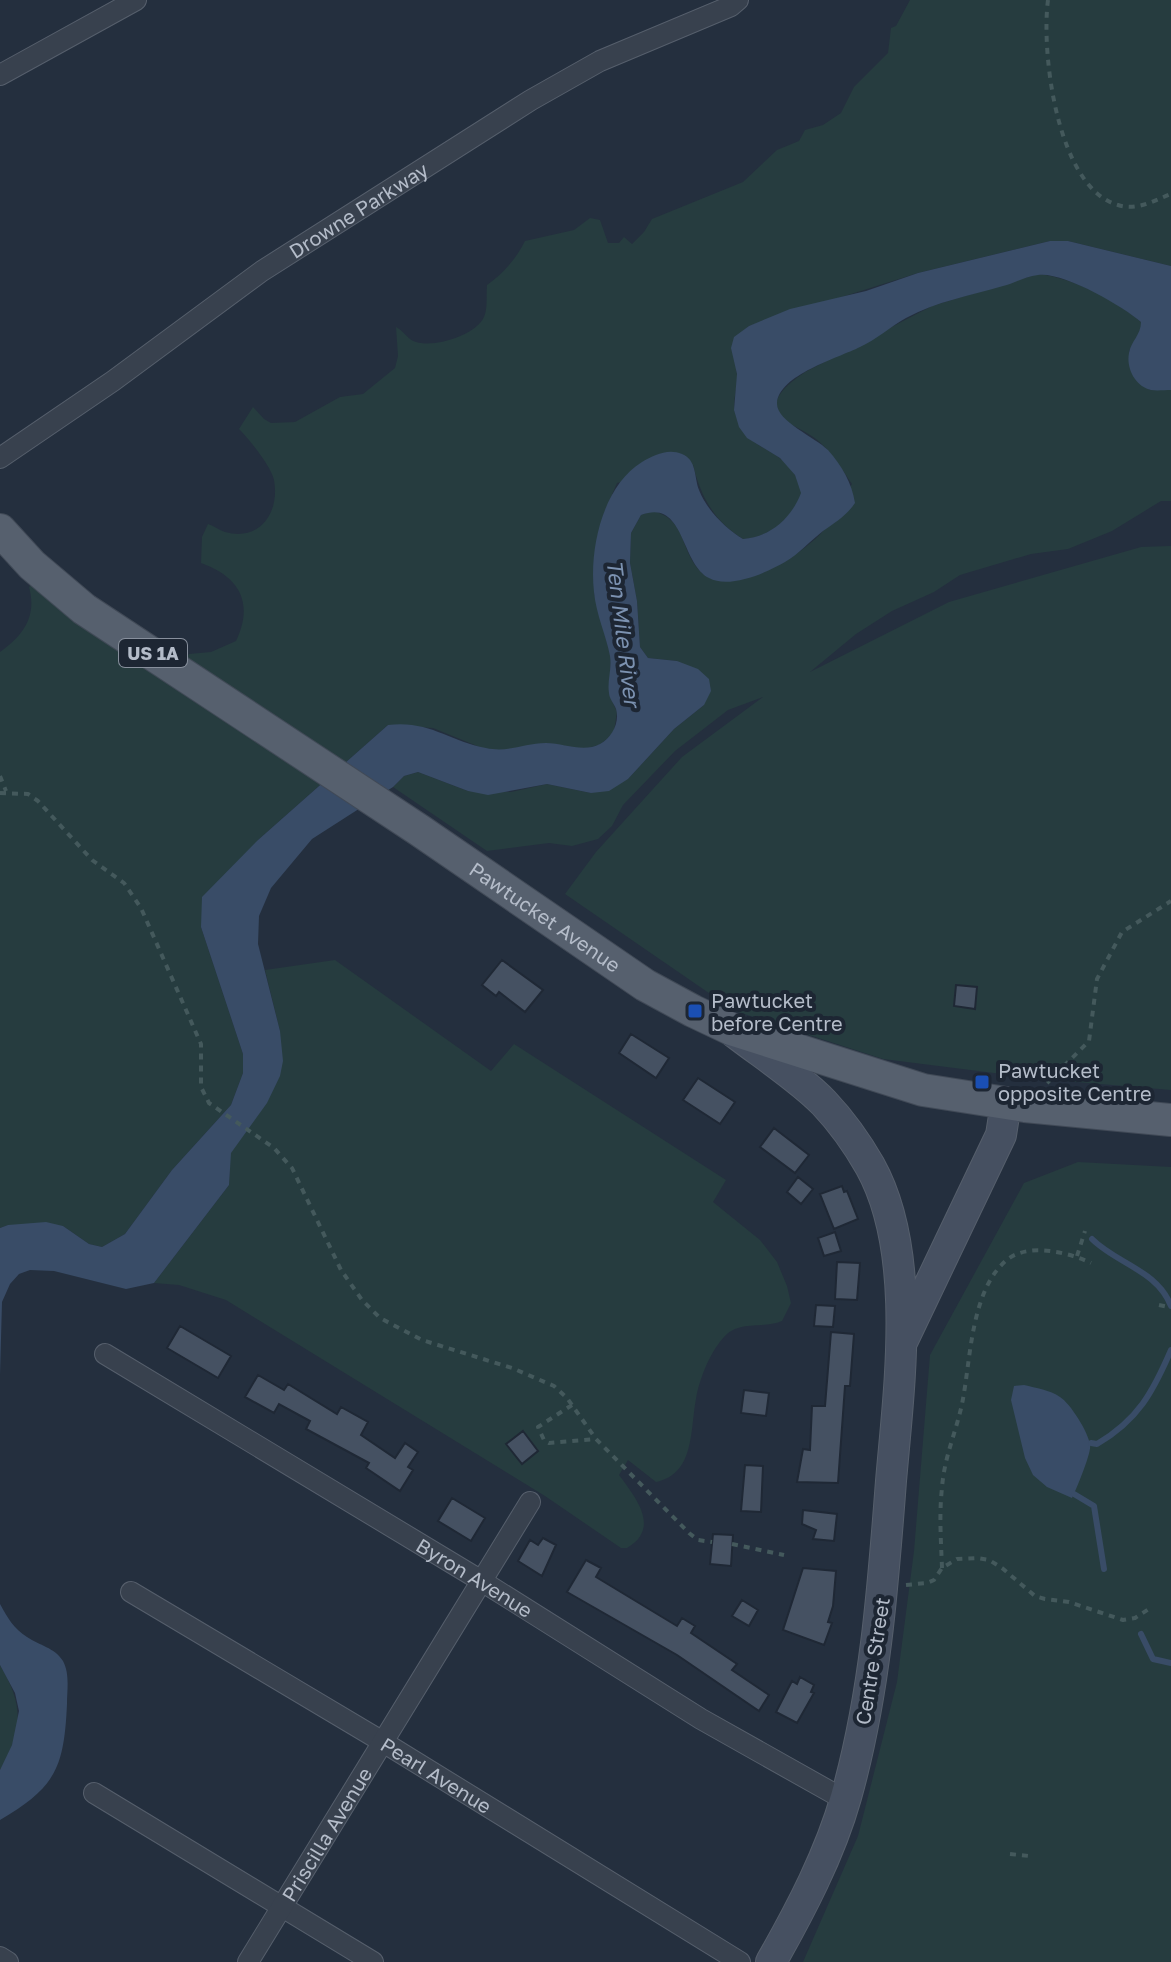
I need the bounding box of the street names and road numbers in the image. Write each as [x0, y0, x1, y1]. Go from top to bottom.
street label: Drowne Parkway [284, 157, 432, 263]
road number: US 1A [119, 639, 187, 667]
street label: Pawtucket Avenue [465, 856, 625, 977]
street label: Byron Avenue [412, 1533, 537, 1622]
street label: Centre Street [850, 1596, 894, 1726]
street label: Pearl Avenue [377, 1732, 496, 1818]
street label: Priscilla Avenue [276, 1763, 377, 1906]

